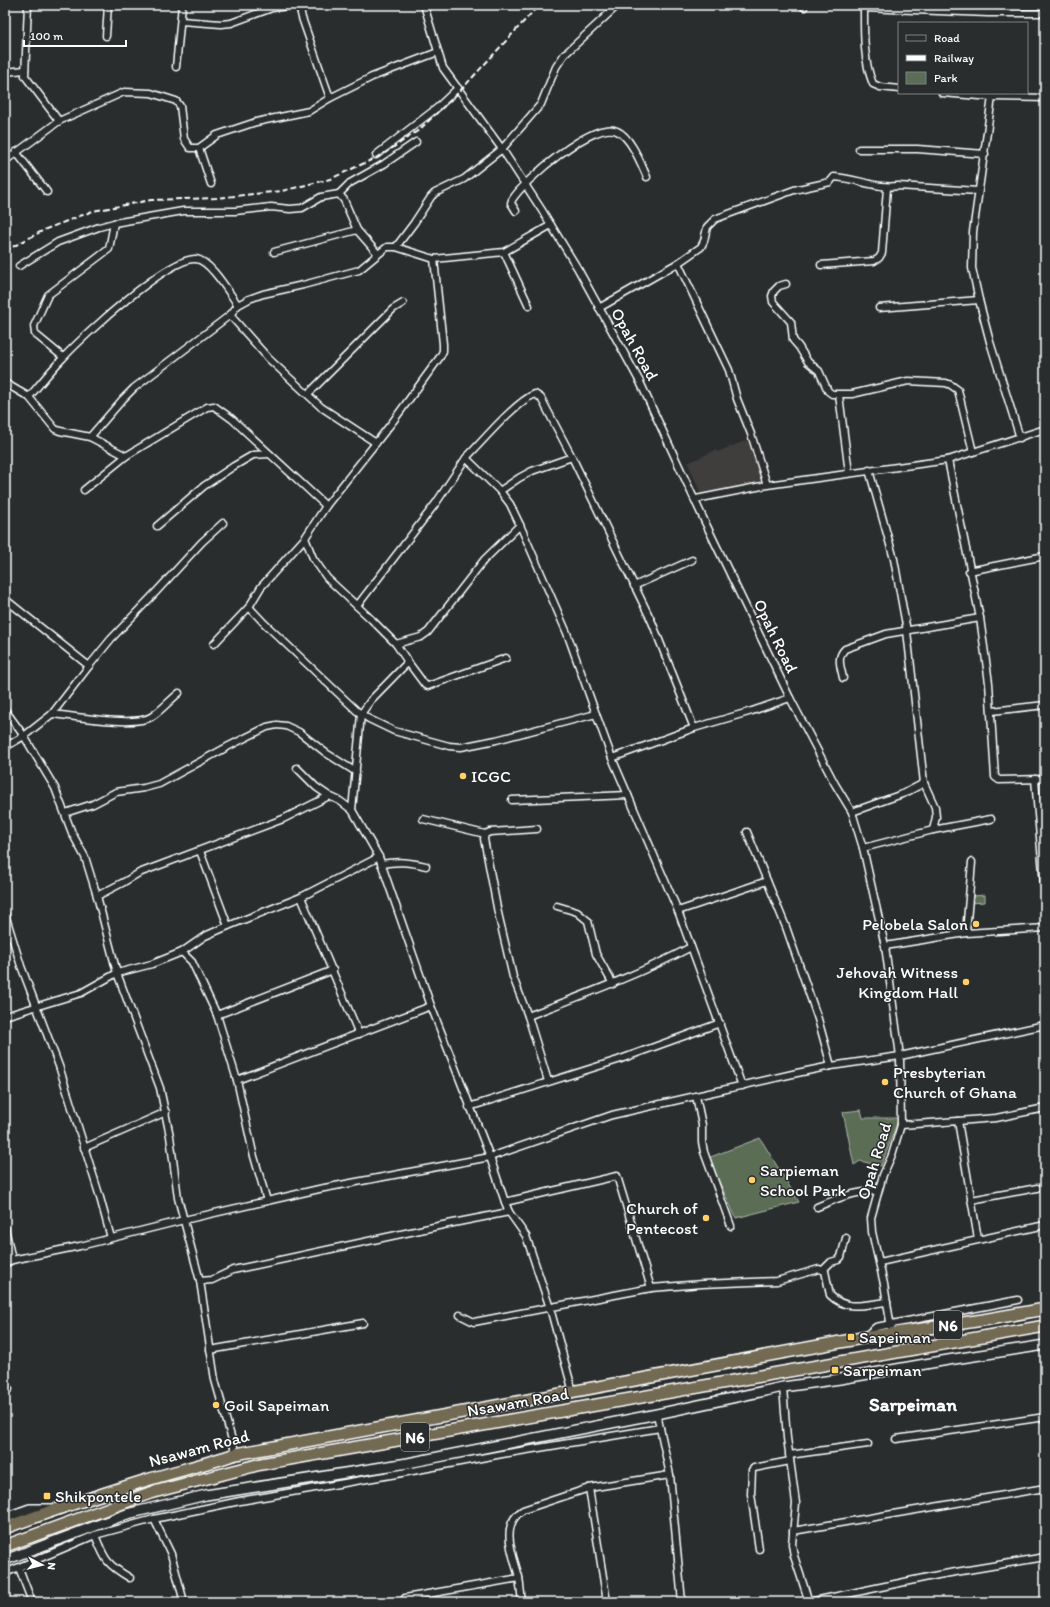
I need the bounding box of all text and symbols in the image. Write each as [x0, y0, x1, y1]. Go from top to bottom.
scale bar [24, 22, 126, 48]
legend [898, 22, 1028, 94]
text: 100 m [30, 29, 63, 43]
text: Road [934, 31, 960, 45]
text: Railway [934, 51, 974, 65]
text: Park [934, 71, 958, 85]
street label: Opah Road [607, 304, 663, 384]
street label: Opah Road [750, 596, 803, 677]
place label: ICGC [471, 766, 511, 786]
marker: ICGC [458, 771, 468, 781]
place label: Pelobela Salon [862, 914, 968, 934]
marker: Pelobela Salon [971, 919, 981, 929]
place label: Jehovah Witness Kingdom Hall [837, 962, 958, 1002]
marker: Jehovah Witness Kingdom Hall [961, 977, 971, 987]
place label: Presbyterian Church of Ghana [893, 1062, 1017, 1102]
marker: Presbyterian Church of Ghana [880, 1077, 890, 1087]
street label: Opah Road [853, 1119, 895, 1202]
place label: Sarpieman School Park [760, 1160, 846, 1200]
marker: Sarpieman School Park [747, 1175, 757, 1185]
place label: Church of Pentecost [626, 1198, 699, 1238]
marker: Church of Pentecost [701, 1213, 711, 1223]
road number: N6 [934, 1311, 962, 1339]
place label: Sapeiman [859, 1327, 931, 1347]
marker: Sapeiman [846, 1332, 856, 1342]
place label: Sarpeiman [843, 1360, 922, 1380]
marker: Sarpeiman [830, 1365, 840, 1375]
street label: Nsawam Road [465, 1383, 571, 1421]
district label: Sarpeiman [869, 1393, 957, 1416]
place label: Goil Sapeiman [224, 1395, 330, 1415]
marker: Goil Sapeiman [211, 1400, 221, 1410]
road number: N6 [401, 1423, 429, 1451]
street label: Nsawam Road [147, 1425, 252, 1471]
place label: Shikpontele [55, 1486, 141, 1506]
marker: Shikpontele [42, 1491, 52, 1501]
north arrow [22, 1545, 62, 1585]
text: N [45, 1562, 58, 1571]

